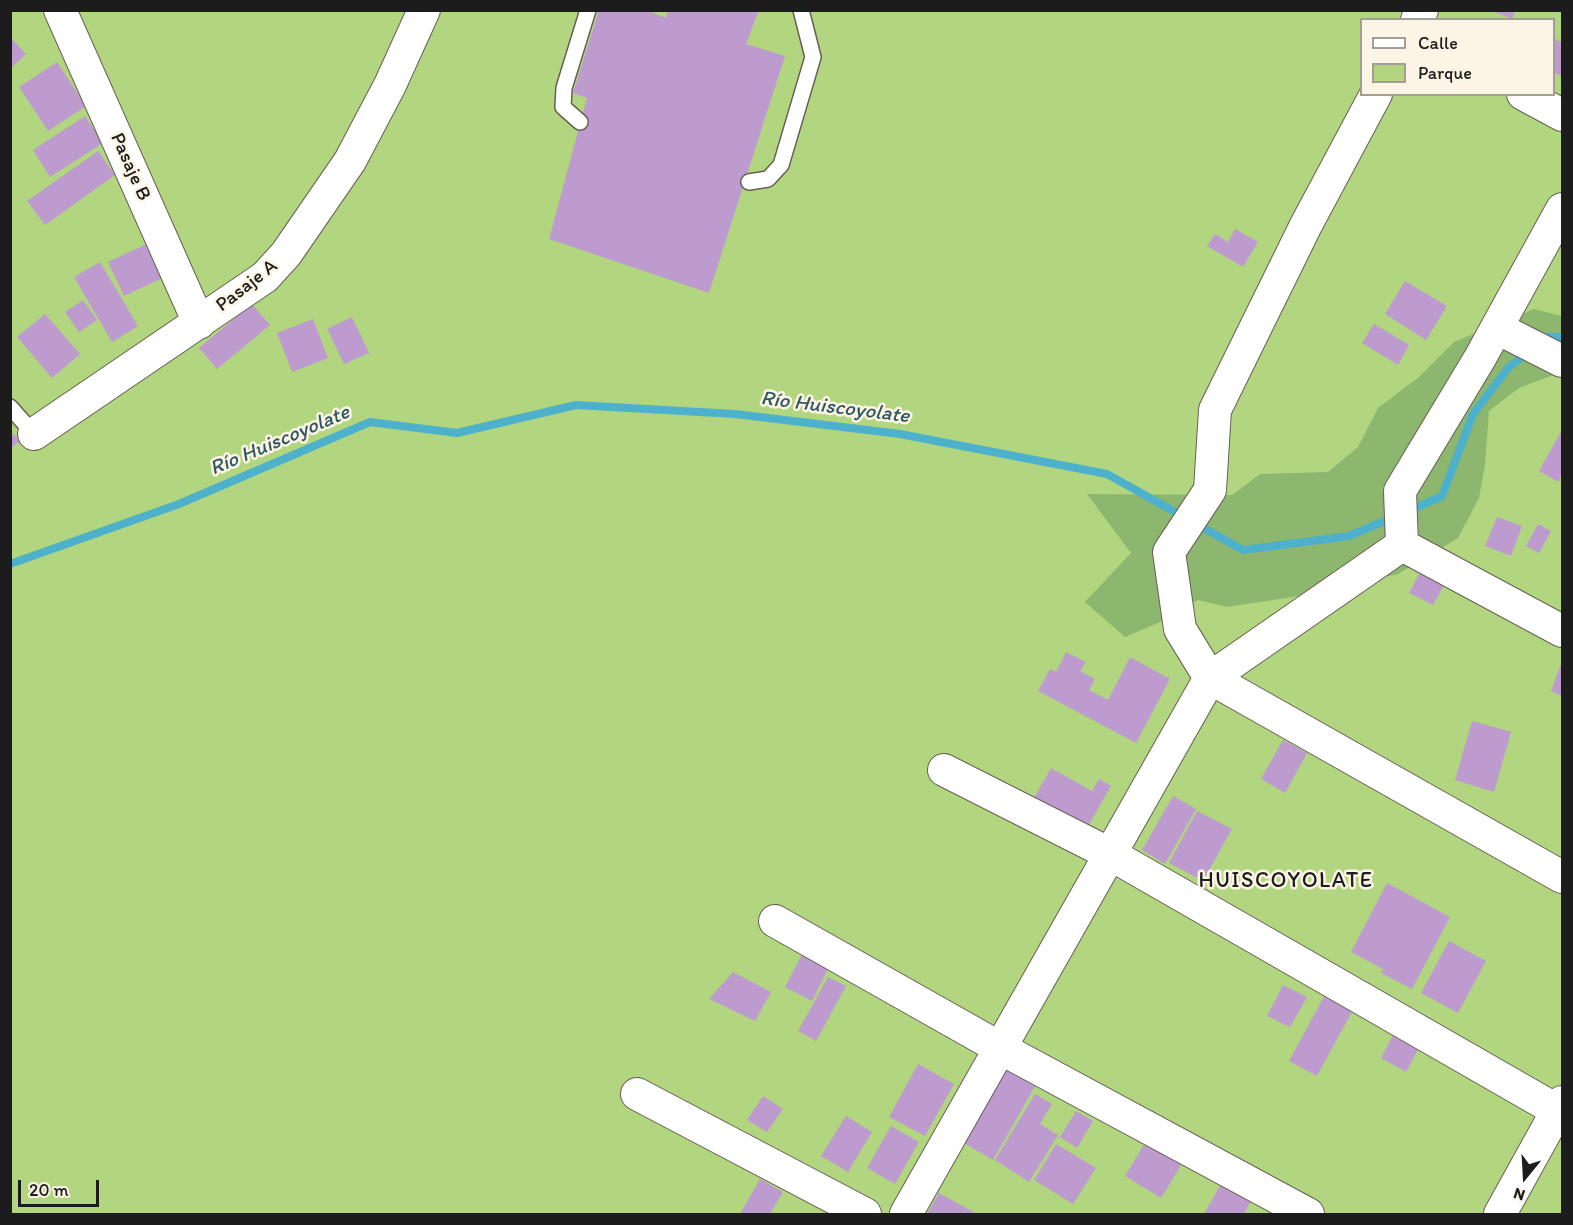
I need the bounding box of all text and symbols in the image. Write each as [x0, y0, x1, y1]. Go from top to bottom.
legend [1360, 18, 1555, 96]
text: Calle [1418, 32, 1458, 54]
text: Parque [1418, 62, 1472, 84]
street label: Pasaje B [104, 129, 156, 205]
street label: Pasaje A [211, 254, 283, 318]
water label: Río Huiscoyolate [759, 386, 911, 430]
water label: Río Huiscoyolate [206, 400, 354, 482]
district label: HUISCOYOLATE [1199, 868, 1373, 894]
north arrow [1495, 1147, 1555, 1207]
scale bar [21, 1168, 102, 1206]
text: 20 m [29, 1179, 69, 1201]
text: N [1511, 1184, 1527, 1205]

